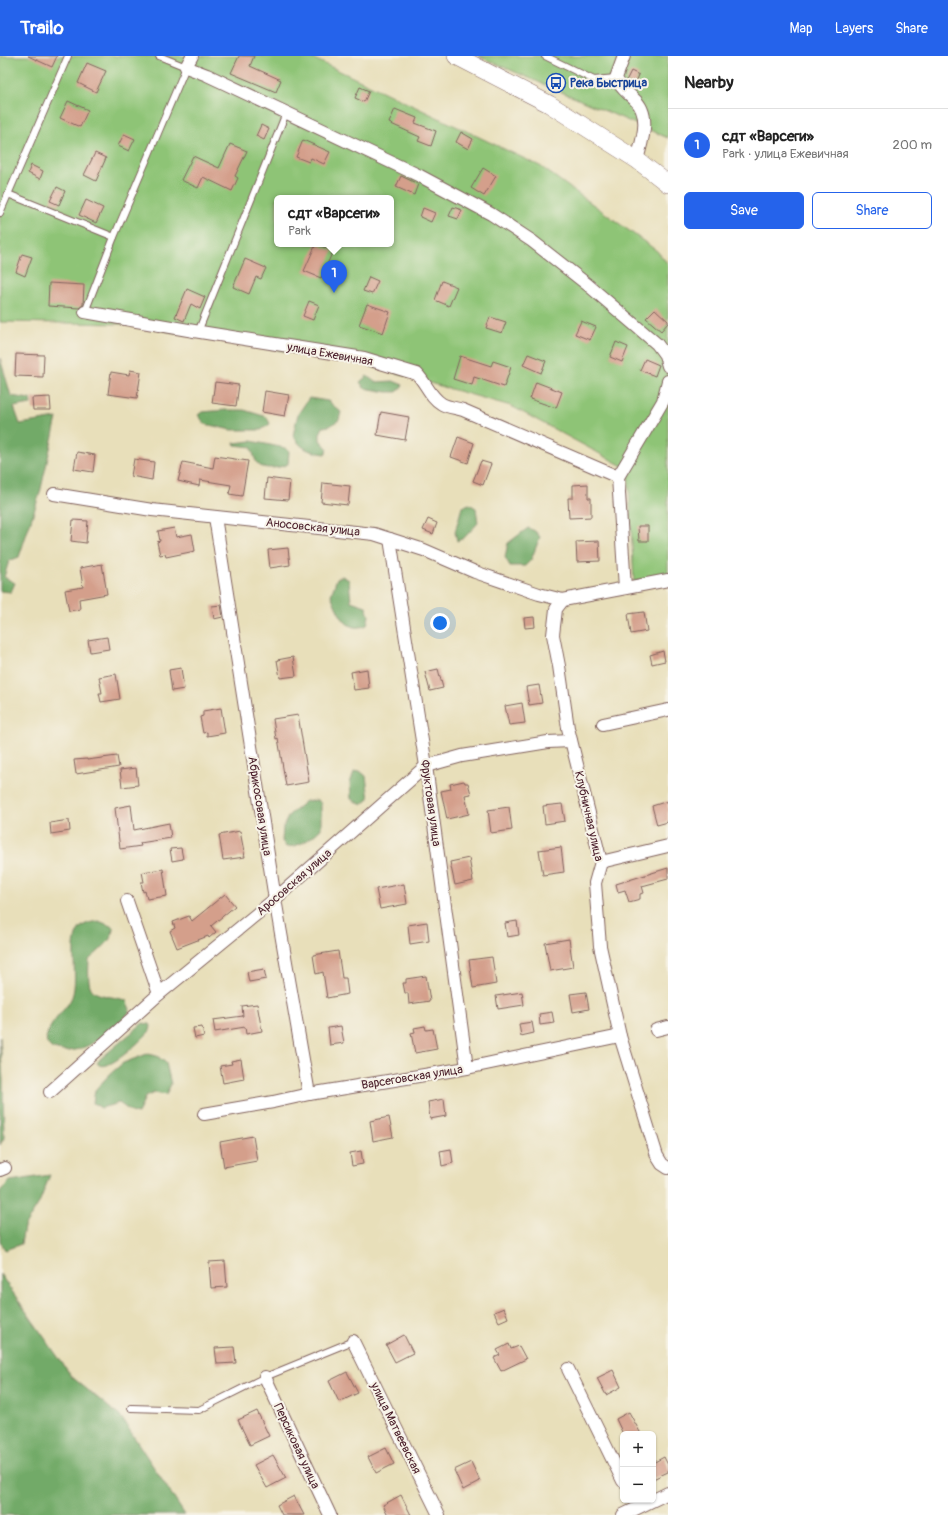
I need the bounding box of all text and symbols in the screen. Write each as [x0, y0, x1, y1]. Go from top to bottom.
text: Trailo [20, 16, 64, 40]
text: Map [790, 20, 813, 37]
text: Layers [835, 20, 873, 37]
text: Share [895, 20, 928, 37]
bus stop icon: Река Быстрица [545, 72, 567, 94]
text: Nearby [684, 72, 733, 93]
place label: Река Быстрица [570, 76, 648, 91]
text: сдт «Варсеги» [722, 127, 814, 146]
text: 1 [694, 137, 700, 153]
text: 200 m [893, 137, 932, 153]
text: Park · улица Ежевичная [722, 146, 849, 162]
button: Save [684, 192, 804, 229]
button: Share [812, 192, 932, 229]
popup [274, 195, 394, 247]
text: сдт «Варсеги» [288, 204, 380, 223]
text: Park [288, 223, 311, 239]
pin: 1 [321, 260, 347, 293]
street label: улица Ежевичная [285, 339, 374, 369]
street label: Аносовская улица [265, 515, 361, 540]
your location [430, 613, 450, 633]
street label: Абрикосовая улица [244, 755, 275, 857]
street label: Фруктовая улица [417, 759, 444, 848]
street label: Клубничная улица [571, 769, 606, 863]
street label: Аросовская улица [254, 846, 335, 919]
street label: Варсеговская улица [360, 1062, 464, 1093]
street label: улица Матвеевская [366, 1379, 424, 1477]
street label: Персиковая улица [270, 1401, 323, 1492]
map controls [620, 1431, 656, 1503]
button: + [620, 1431, 656, 1467]
button: − [620, 1467, 656, 1503]

